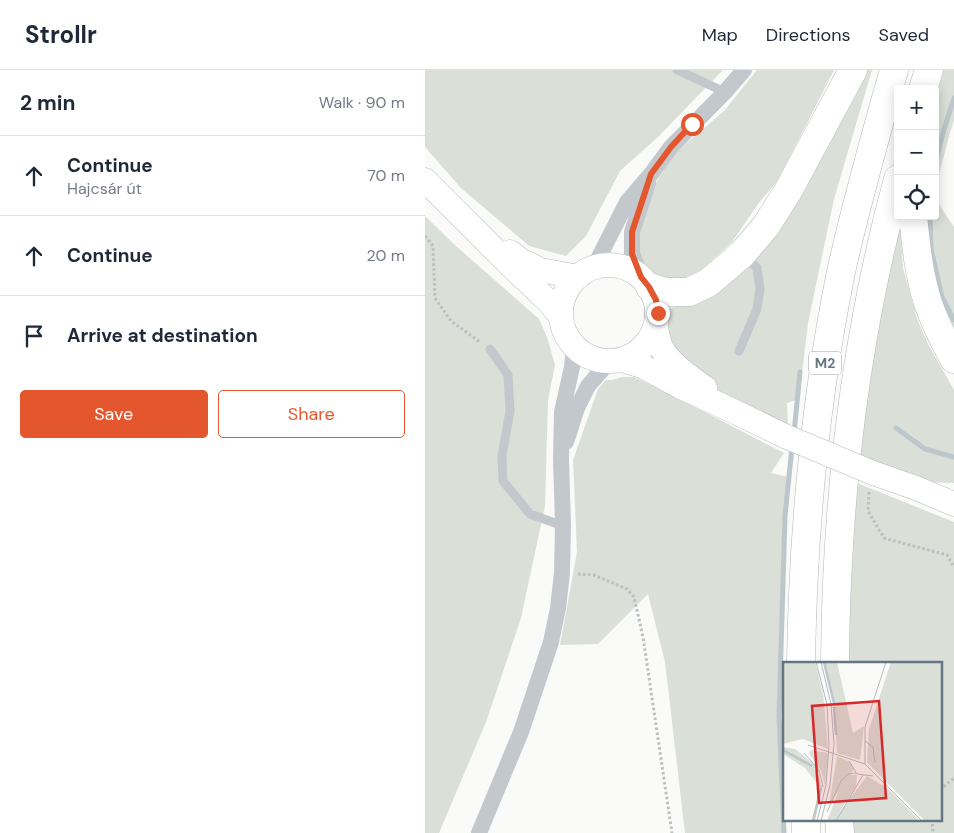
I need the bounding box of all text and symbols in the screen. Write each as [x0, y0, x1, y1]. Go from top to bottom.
text: Strollr [25, 19, 97, 50]
text: Map [702, 23, 738, 47]
text: Directions [766, 23, 851, 47]
text: Saved [879, 23, 929, 47]
map controls [894, 85, 939, 220]
button: + [894, 85, 939, 130]
text: 2 min [20, 89, 76, 117]
text: Walk · 90 m [319, 92, 405, 113]
route start [681, 113, 704, 136]
button: − [894, 130, 939, 175]
text: Continue [67, 153, 153, 178]
icon: ahead [20, 162, 48, 190]
text: 70 m [367, 165, 405, 186]
button: locate [894, 175, 939, 220]
text: Hajcsár út [67, 178, 142, 199]
icon: ahead [20, 242, 48, 270]
text: Continue [67, 243, 153, 268]
text: 20 m [366, 245, 405, 266]
route end [647, 302, 670, 325]
icon: arrive [20, 322, 48, 350]
text: Arrive at destination [67, 323, 258, 348]
road number: M2 [809, 352, 841, 374]
button: Save [20, 390, 208, 438]
button: Share [218, 390, 405, 438]
inset map [783, 662, 941, 820]

